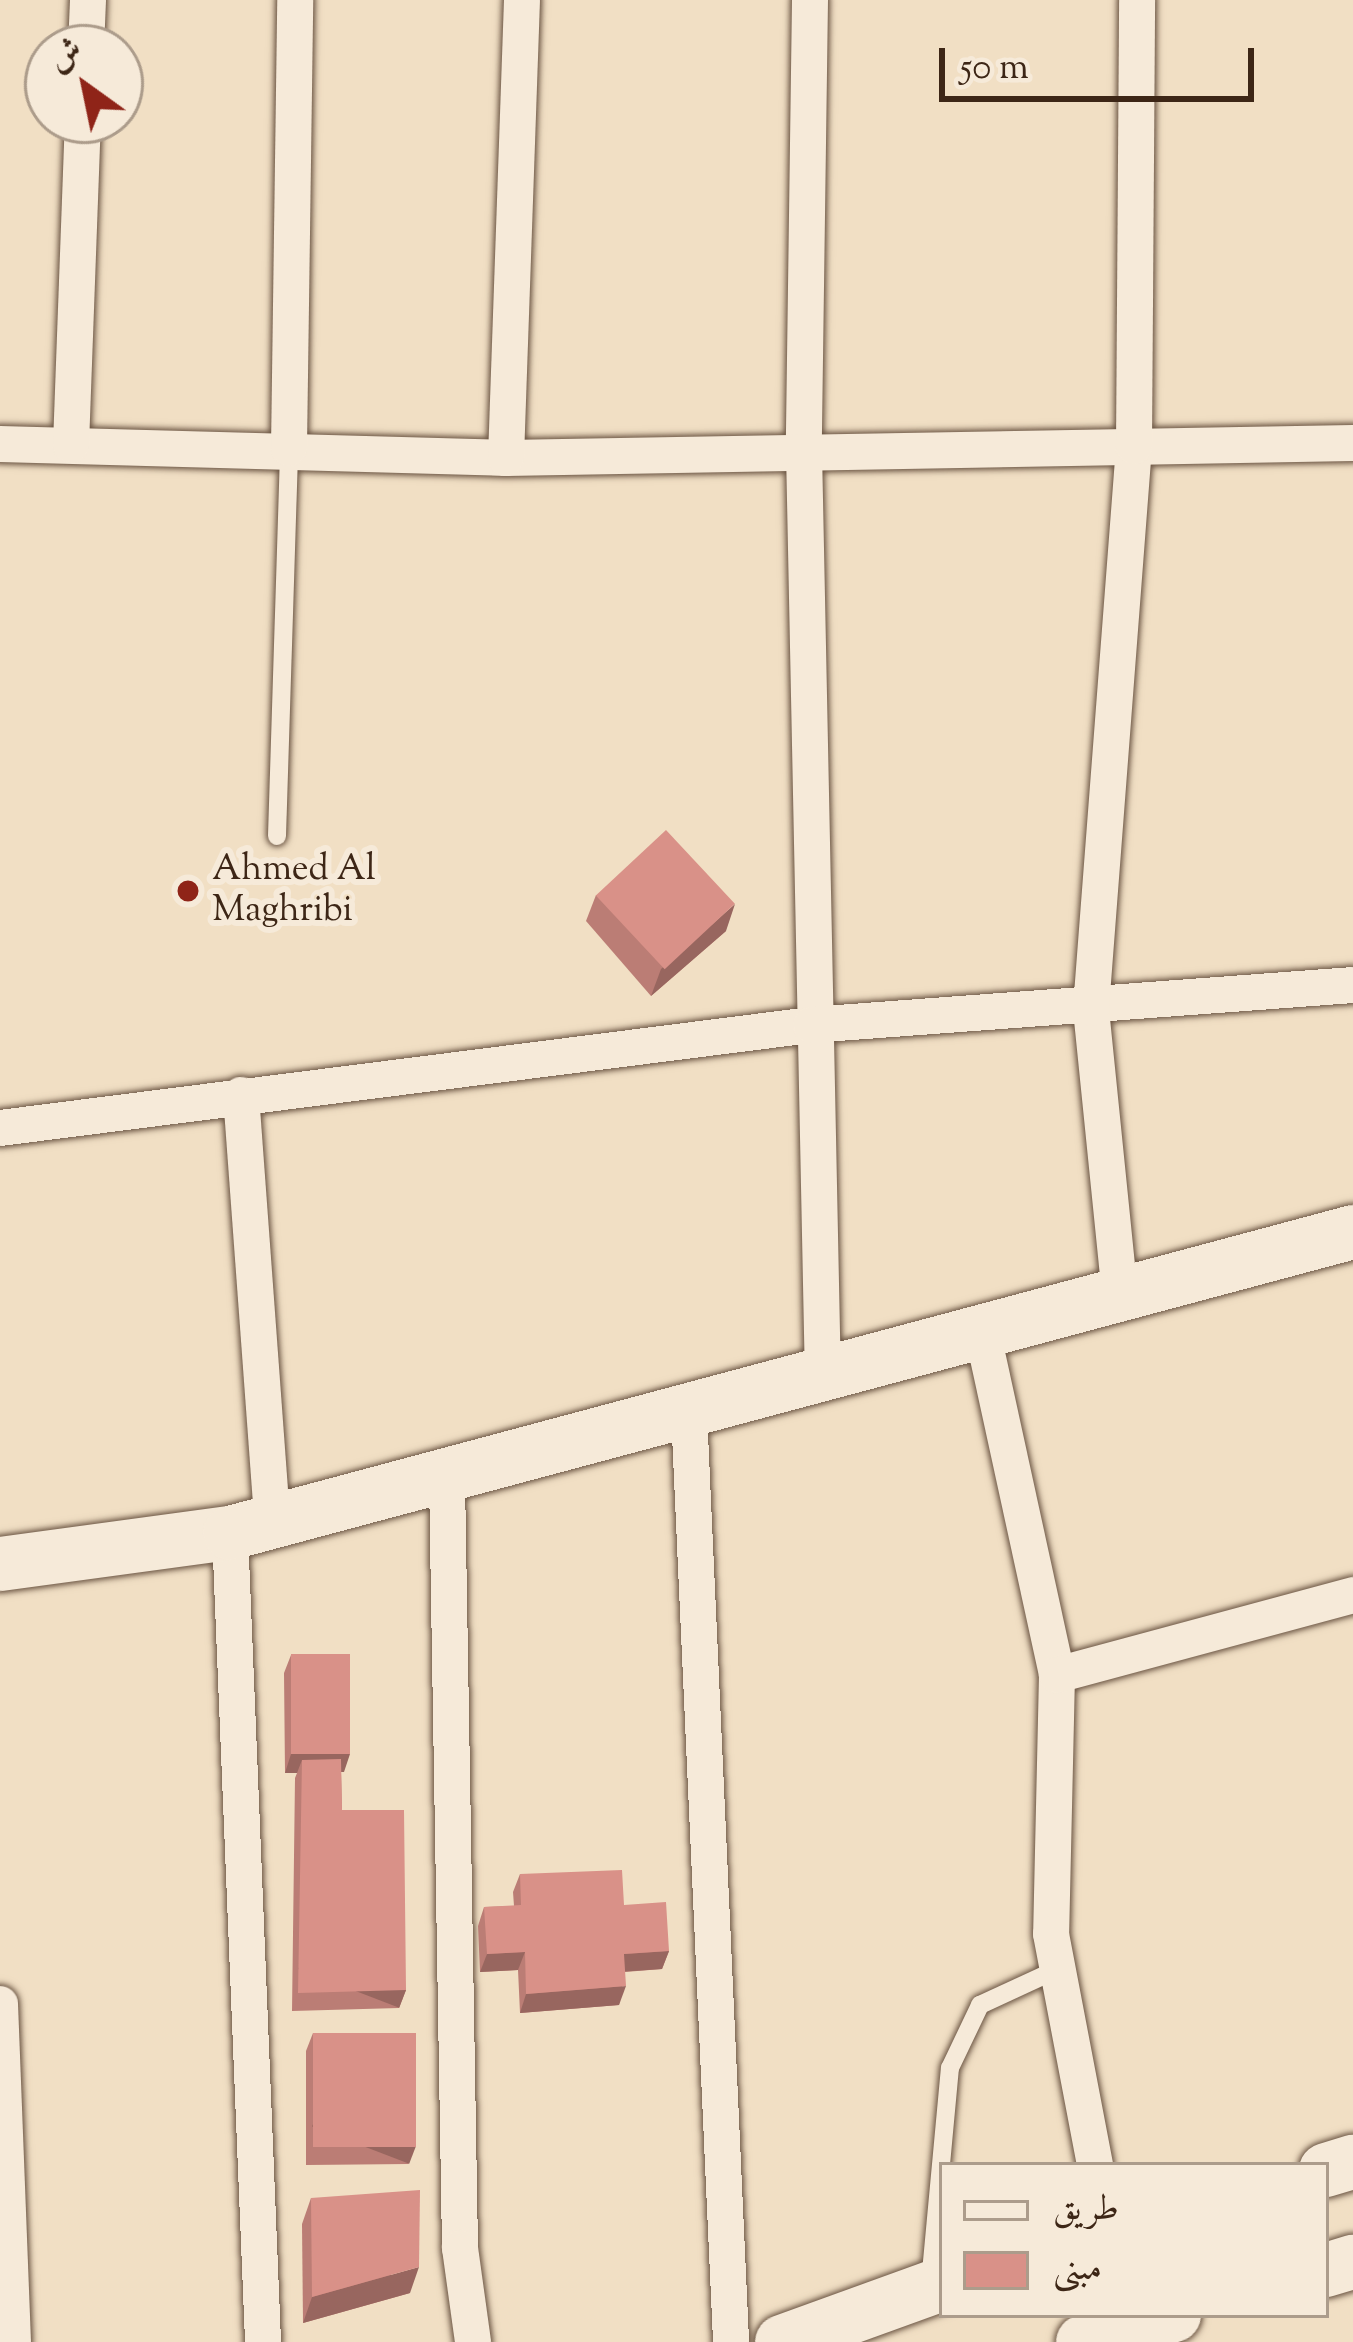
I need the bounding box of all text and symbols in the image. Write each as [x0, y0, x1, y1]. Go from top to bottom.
north arrow [24, 24, 144, 144]
scale bar [945, 24, 1260, 98]
text: ش [39, 27, 93, 85]
text: 50 m [960, 43, 1029, 95]
place label: Ahmed Al Maghribi [212, 848, 376, 933]
marker: Ahmed Al Maghribi [175, 878, 201, 904]
legend [939, 2162, 1329, 2318]
text: طريق [1053, 2184, 1119, 2236]
text: مبنى [1053, 2244, 1102, 2296]

